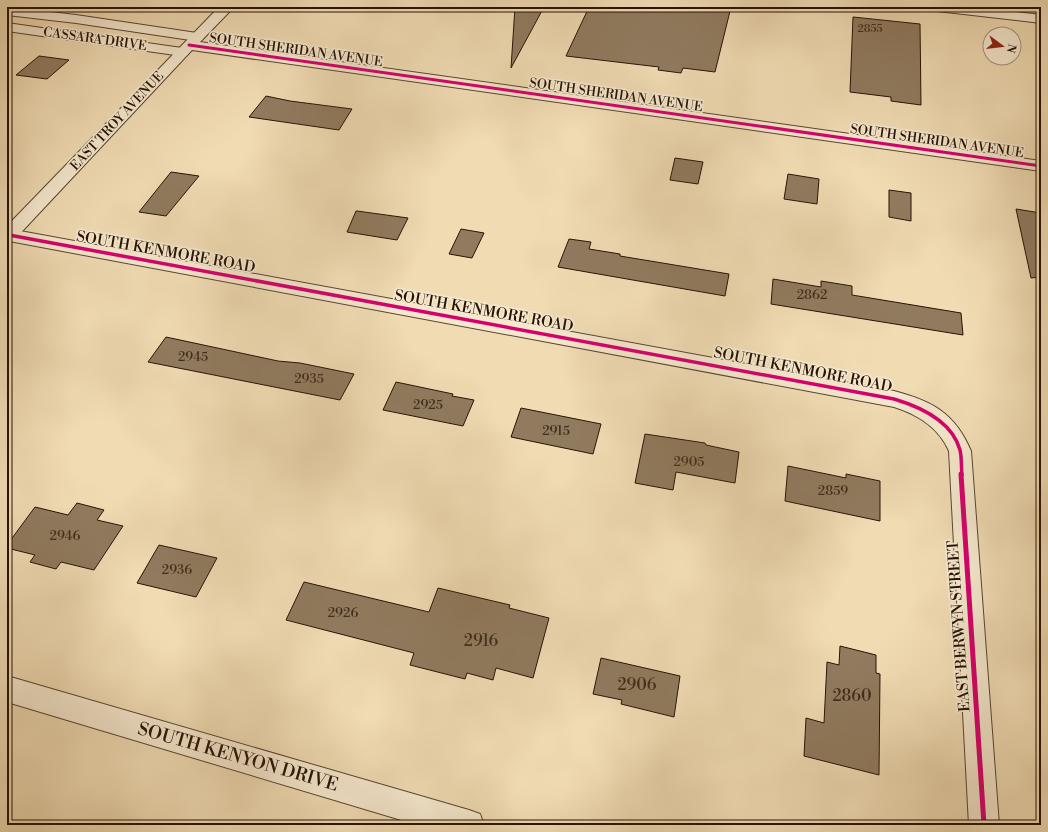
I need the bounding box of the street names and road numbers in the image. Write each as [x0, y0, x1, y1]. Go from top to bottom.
street label: CASSARA DRIVE [42, 24, 148, 54]
street label: SOUTH SHERIDAN AVENUE [208, 30, 384, 70]
street label: EAST TROY AVENUE [67, 68, 167, 174]
street label: SOUTH SHERIDAN AVENUE [528, 75, 704, 115]
street label: SOUTH SHERIDAN AVENUE [849, 121, 1025, 161]
street label: SOUTH KENMORE ROAD [75, 227, 257, 277]
street label: SOUTH KENMORE ROAD [393, 286, 575, 336]
street label: SOUTH KENMORE ROAD [712, 343, 894, 397]
street label: EAST BERWYN STREET [944, 539, 974, 712]
street label: SOUTH KENYON DRIVE [135, 717, 341, 797]

